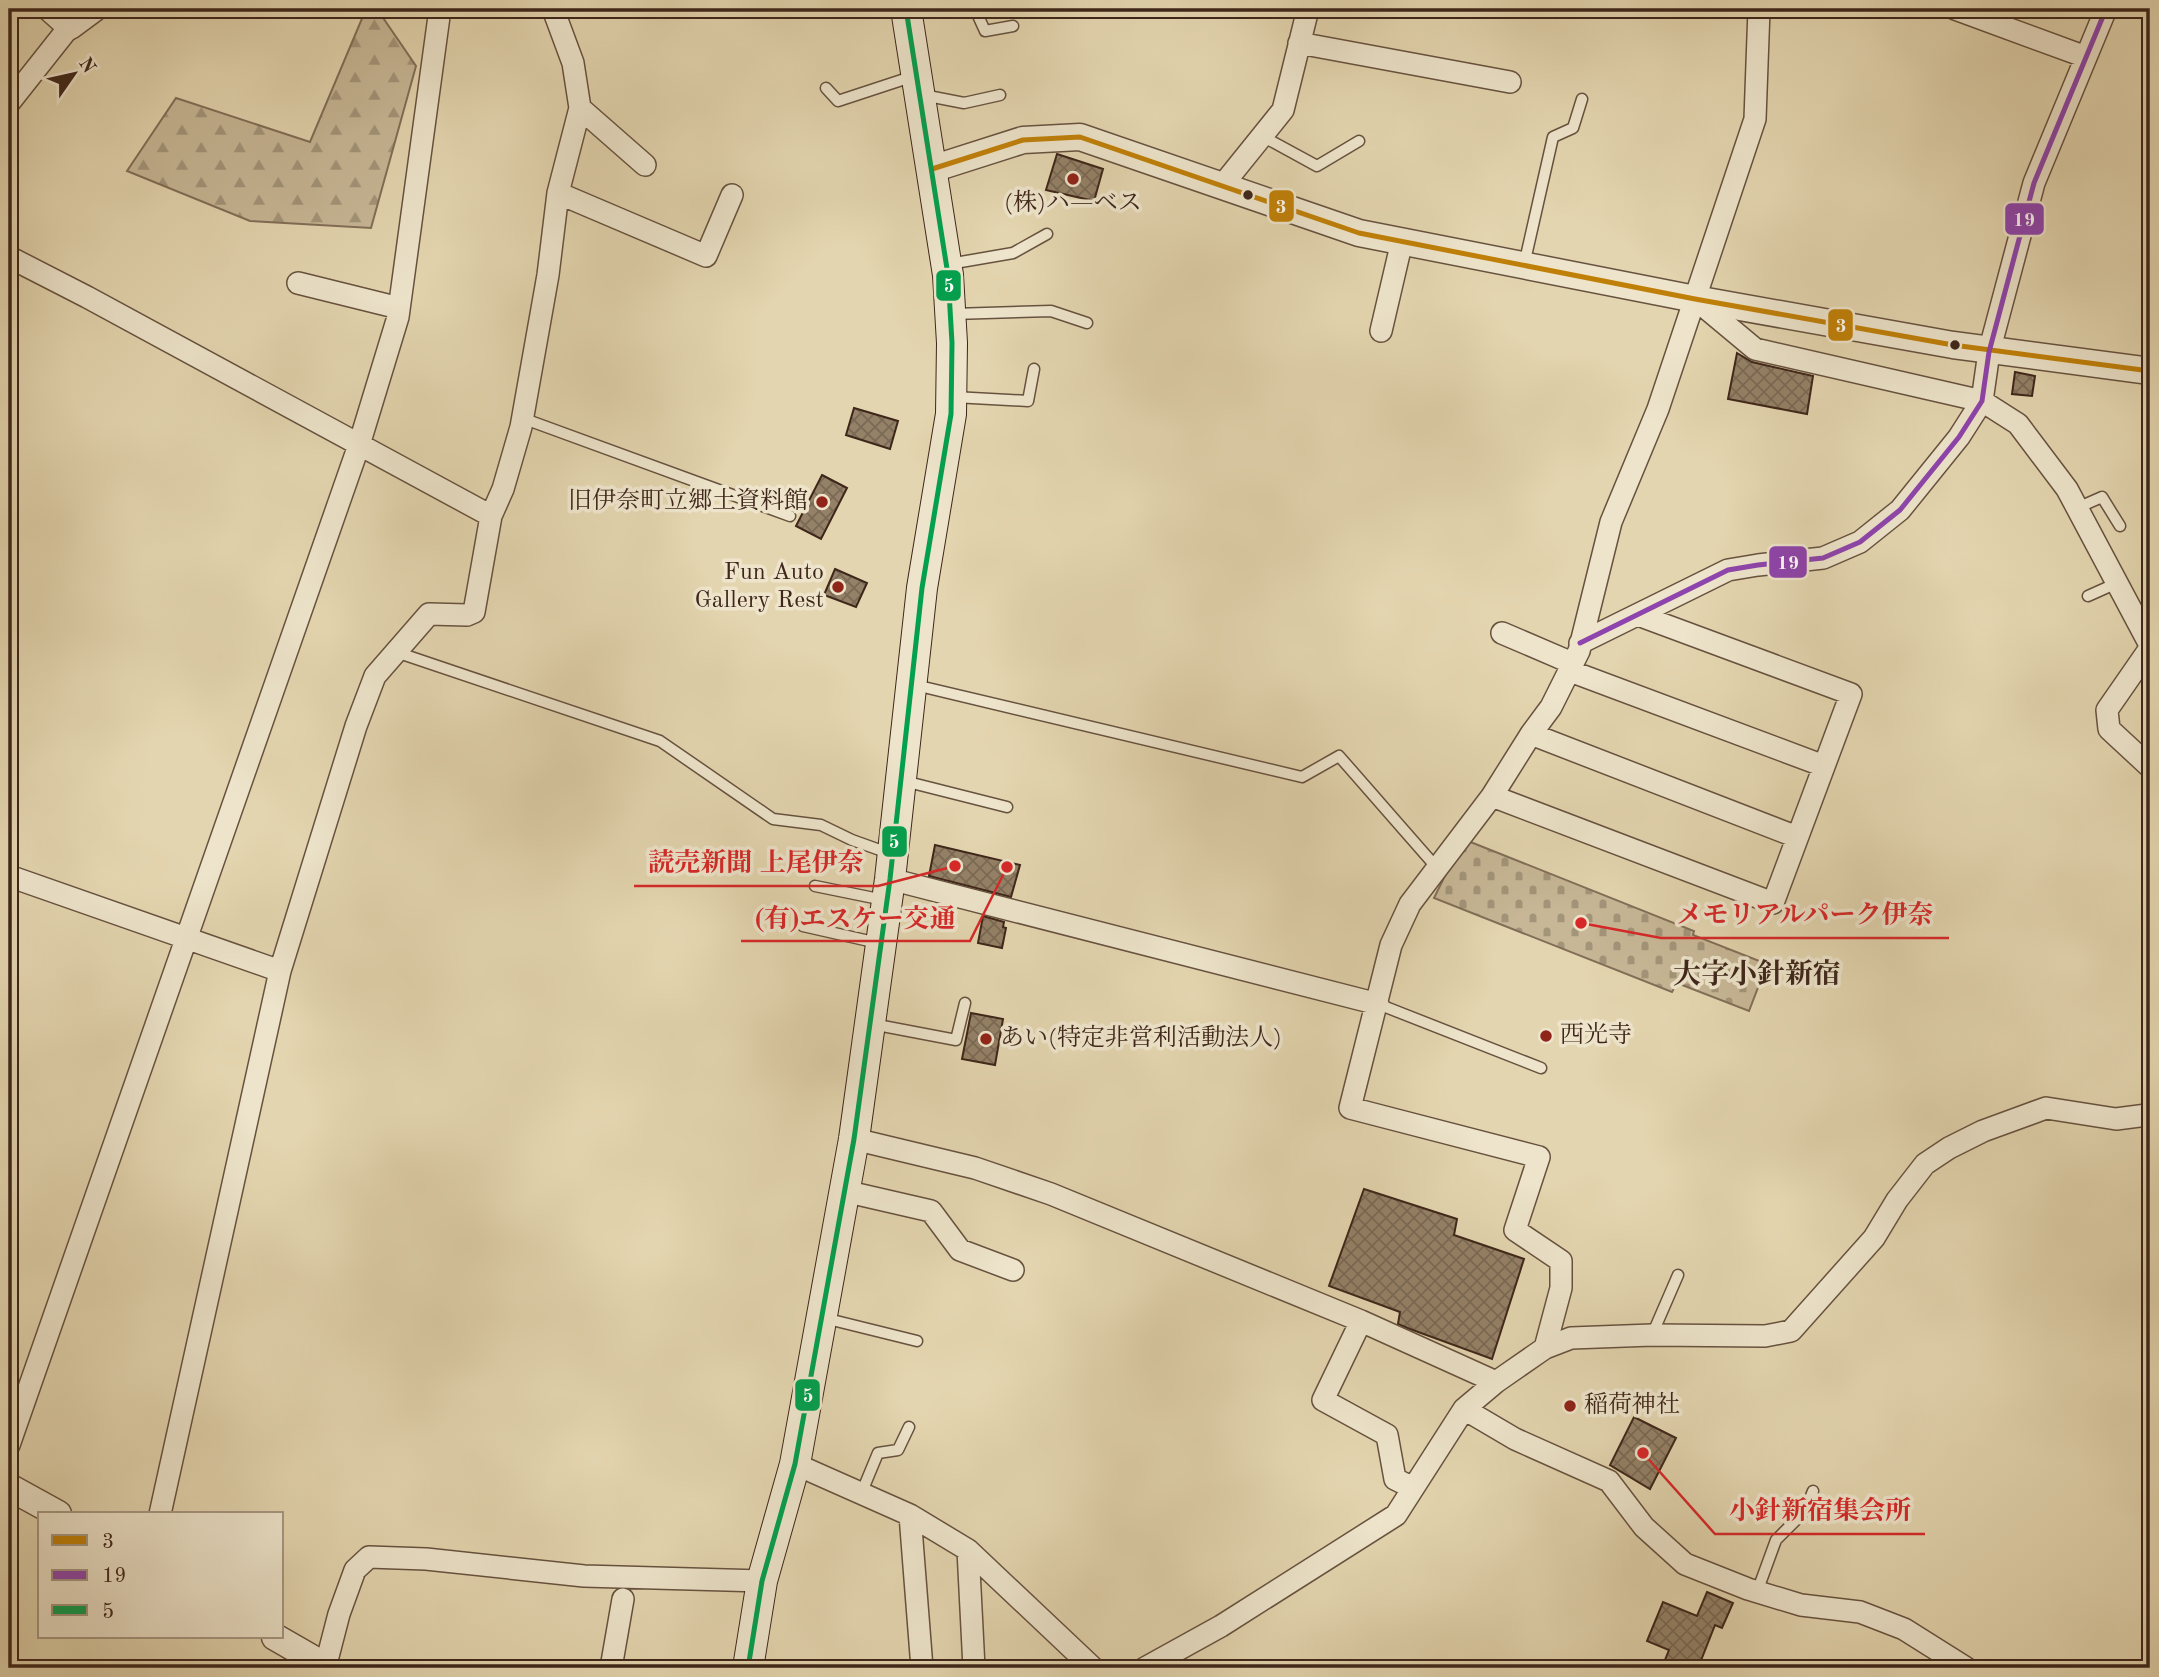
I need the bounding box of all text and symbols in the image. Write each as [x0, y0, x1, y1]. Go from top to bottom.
north arrow [38, 38, 108, 108]
text: N [74, 55, 98, 78]
marker: (株)ハ―ベス [1065, 171, 1081, 187]
unlabelled marker [1241, 188, 1255, 202]
place label: (株)ハ―ベス [1004, 189, 1142, 216]
line badge: 3 [1268, 189, 1295, 223]
text: 3 [1275, 199, 1287, 218]
line badge: 19 [2004, 202, 2045, 236]
text: 19 [2013, 212, 2035, 231]
line badge: 5 [935, 269, 962, 302]
text: 5 [943, 278, 955, 297]
line badge: 3 [1827, 308, 1854, 342]
text: 3 [1835, 318, 1847, 337]
unlabelled marker [1948, 338, 1962, 352]
place label: 旧伊奈町立郷土資料館 [568, 487, 808, 514]
marker: 旧伊奈町立郷土資料館 [814, 494, 830, 510]
line badge: 19 [1768, 545, 1808, 579]
text: 19 [1777, 555, 1799, 574]
place label: Fun Auto Gallery Rest [695, 561, 824, 613]
marker: Fun Auto Gallery Rest [830, 579, 846, 595]
line badge: 5 [881, 825, 908, 858]
text: 5 [888, 834, 900, 853]
callout: 読売新聞 上尾伊奈 [634, 839, 878, 886]
text: 読売新聞 上尾伊奈 [648, 848, 864, 877]
callout: メモリアルパーク伊奈 [1661, 891, 1949, 938]
callout: (有)エスケー交通 [741, 894, 970, 941]
text: メモリアルパーク伊奈 [1676, 900, 1934, 929]
text: (有)エスケー交通 [754, 904, 956, 933]
district label: 大字小針新宿 [1673, 959, 1841, 990]
place label: 西光寺 [1560, 1021, 1632, 1048]
place label: あい(特定非営利活動法人) [1000, 1024, 1282, 1051]
marker: 西光寺 [1538, 1028, 1554, 1044]
marker: あい(特定非営利活動法人) [978, 1031, 994, 1047]
line badge: 5 [794, 1378, 821, 1412]
text: 5 [802, 1388, 814, 1407]
place label: 稲荷神社 [1584, 1391, 1680, 1418]
marker: 稲荷神社 [1562, 1398, 1578, 1414]
callout: 小針新宿集会所 [1715, 1487, 1925, 1534]
text: 小針新宿集会所 [1729, 1496, 1911, 1525]
legend [38, 1512, 284, 1638]
text: 3 [102, 1532, 114, 1553]
text: 19 [102, 1566, 126, 1587]
text: 5 [102, 1602, 114, 1623]

